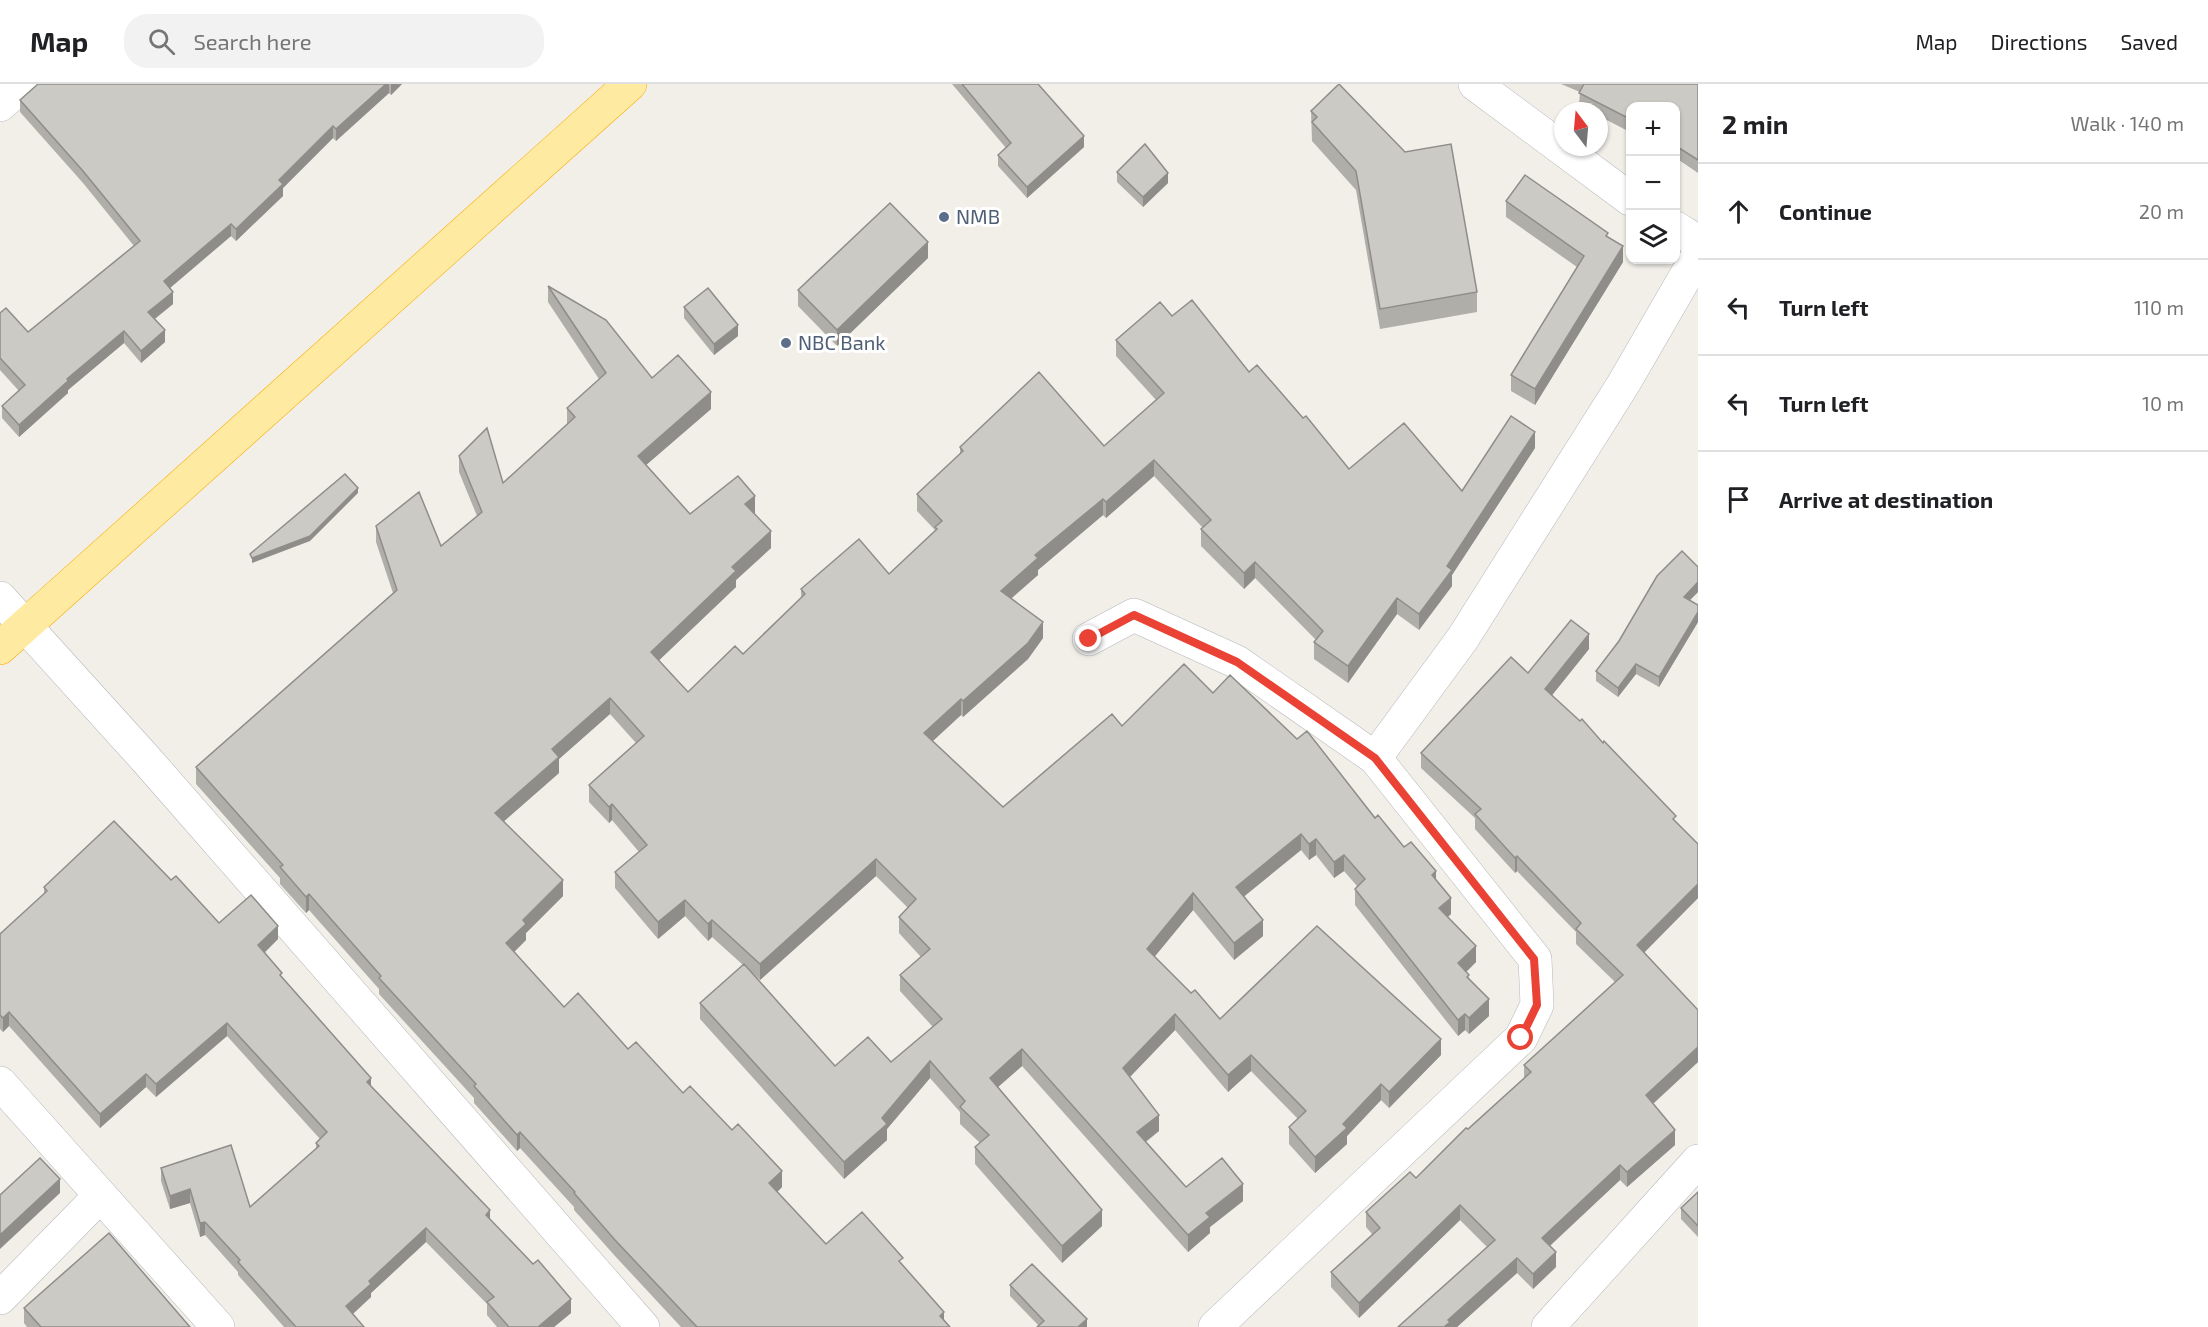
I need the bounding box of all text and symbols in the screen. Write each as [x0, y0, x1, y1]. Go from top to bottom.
search box [124, 14, 544, 68]
text: Map [30, 24, 88, 58]
icon: search [145, 25, 178, 58]
text: Search here [193, 28, 312, 54]
text: Map [1915, 29, 1958, 54]
text: Directions [1991, 29, 2087, 54]
text: Saved [2120, 29, 2178, 54]
north arrow [1554, 102, 1608, 156]
map controls [1626, 102, 1680, 264]
button: + [1626, 102, 1680, 156]
text: 2 min [1722, 108, 1788, 139]
text: Walk · 140 m [2070, 111, 2184, 135]
button: − [1626, 156, 1680, 210]
icon: ahead [1722, 195, 1755, 228]
text: Continue [1779, 198, 1872, 224]
text: 20 m [2139, 199, 2184, 223]
place label: NMB [956, 204, 1000, 228]
marker: NMB [937, 210, 951, 224]
button: layers [1626, 210, 1680, 264]
icon: left [1722, 291, 1755, 324]
text: Turn left [1779, 294, 1868, 320]
text: 110 m [2134, 295, 2184, 319]
place label: NBC Bank [798, 330, 886, 354]
marker: NBC Bank [779, 336, 793, 350]
icon: left [1722, 387, 1755, 420]
text: Turn left [1779, 390, 1868, 416]
text: 10 m [2142, 391, 2184, 415]
icon: arrive [1722, 483, 1755, 516]
text: Arrive at destination [1779, 486, 1993, 512]
route end [1075, 625, 1101, 651]
route start [1507, 1024, 1533, 1050]

